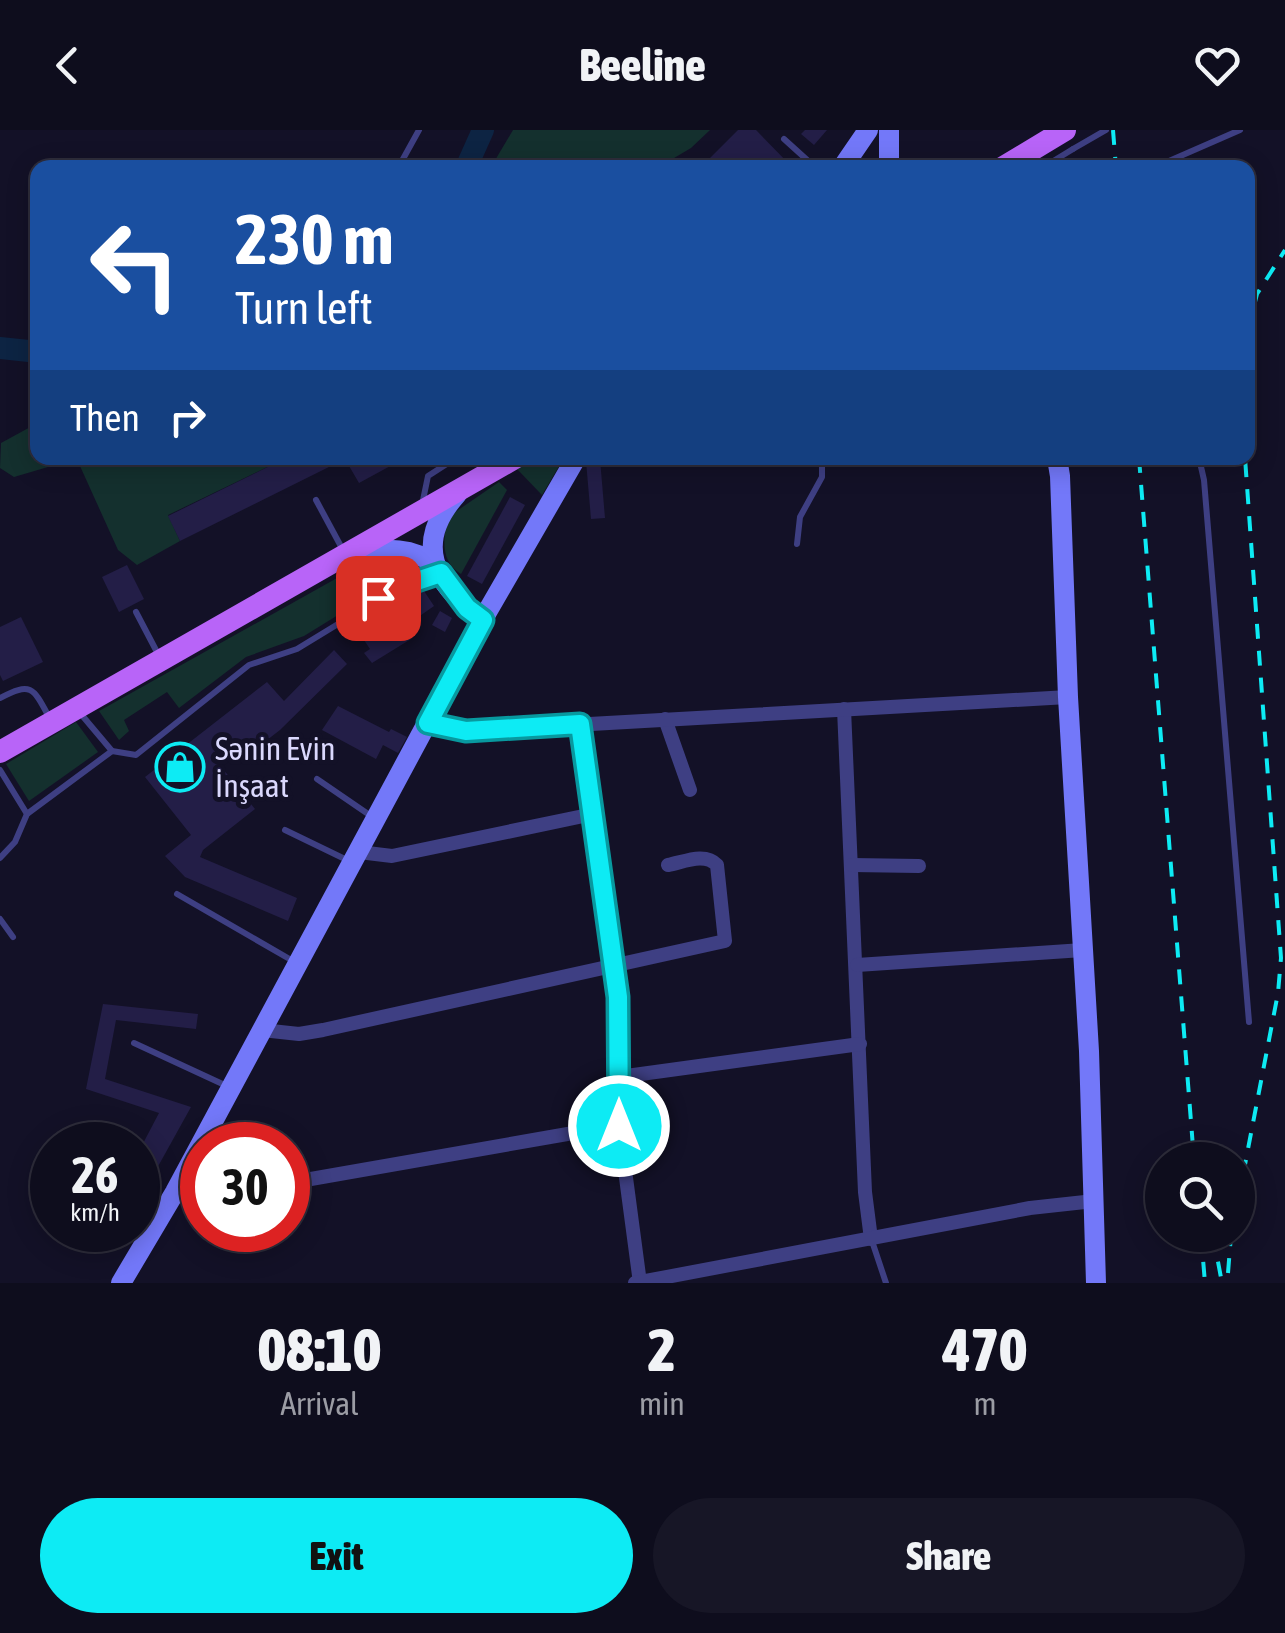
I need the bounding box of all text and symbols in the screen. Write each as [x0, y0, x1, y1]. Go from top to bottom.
icon: back [40, 38, 95, 93]
icon: heart [1190, 38, 1245, 93]
text: Beeline [579, 39, 706, 91]
text: 230 m [235, 199, 394, 279]
icon: left [70, 200, 200, 330]
text: Turn left [235, 282, 373, 334]
icon: right [160, 390, 215, 445]
text: Then [70, 396, 140, 439]
pin [336, 556, 421, 641]
icon: arrive [351, 571, 406, 626]
place label: Sənin Evin İnşaat [215, 730, 335, 804]
shop icon: Sənin Evin İnşaat [154, 741, 206, 793]
position arrow [567, 1074, 671, 1178]
speed limit sign: 30 [180, 1122, 310, 1252]
map controls [1145, 1142, 1255, 1252]
button: search [1145, 1142, 1255, 1252]
text: 26 [71, 1146, 118, 1204]
text: km/h [70, 1198, 120, 1226]
text: 08:10 [258, 1315, 381, 1384]
text: 2 [648, 1315, 676, 1384]
text: 470 [943, 1315, 1027, 1384]
text: Arrival [280, 1385, 359, 1422]
text: min [639, 1385, 685, 1422]
text: m [973, 1385, 996, 1422]
button: Exit [40, 1498, 633, 1613]
button: Share [653, 1498, 1245, 1613]

